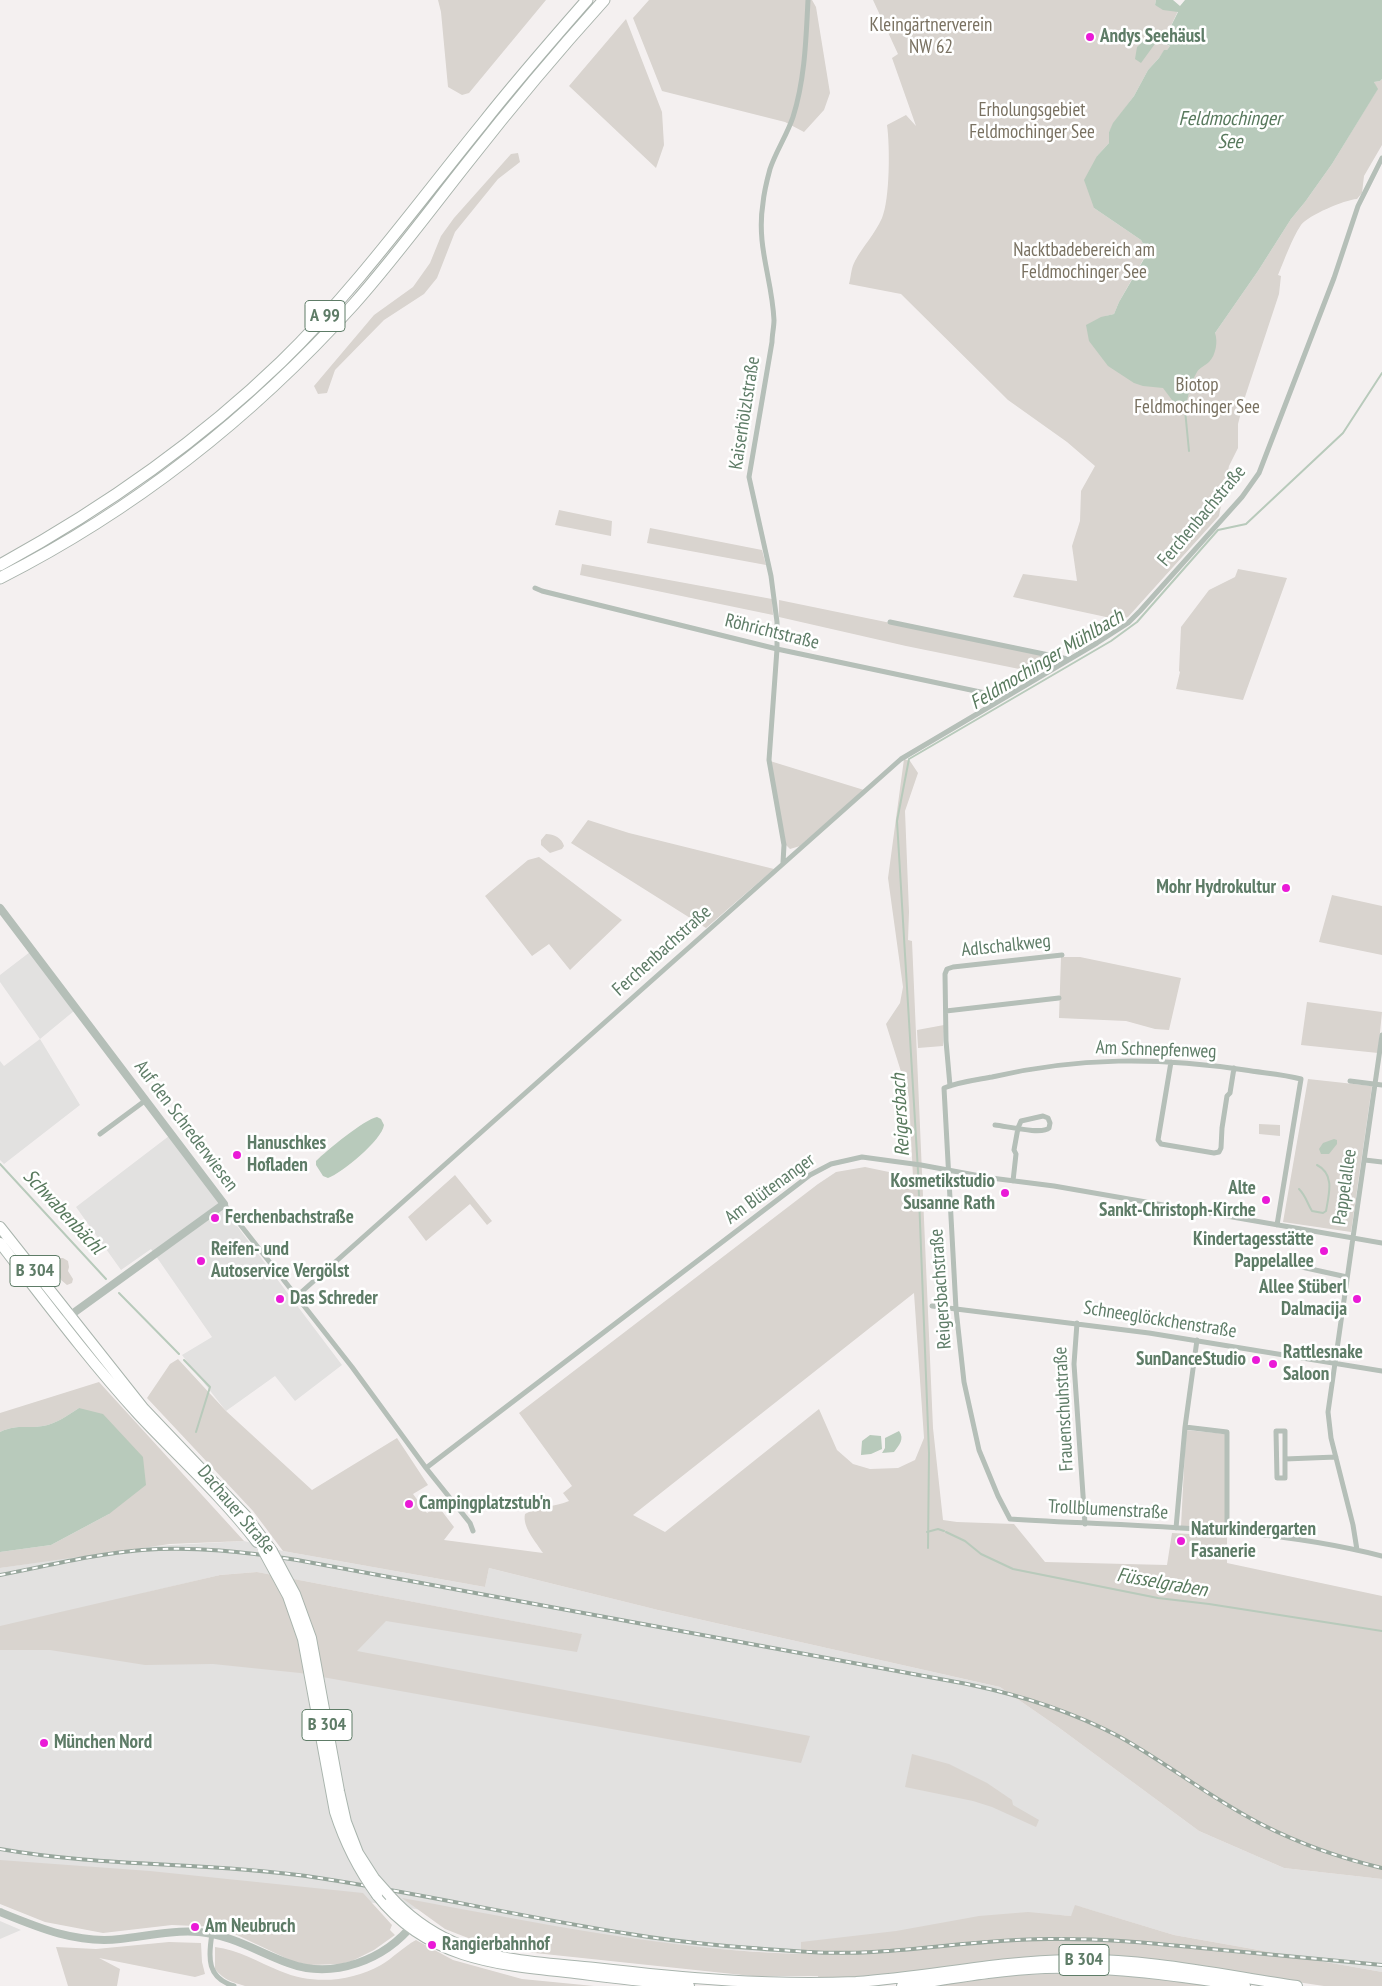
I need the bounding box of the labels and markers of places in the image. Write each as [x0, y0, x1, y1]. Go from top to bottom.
place label: Andys Seehäusl [1100, 26, 1205, 48]
marker: Andys Seehäusl [1084, 31, 1096, 43]
place label: Mohr Hydrokultur [1156, 877, 1276, 899]
marker: Mohr Hydrokultur [1280, 882, 1292, 894]
place label: Hanuschkes Hofladen [247, 1133, 326, 1177]
marker: Hanuschkes Hofladen [231, 1149, 243, 1161]
place label: Kosmetikstudio Susanne Rath [891, 1171, 995, 1215]
place label: Alte Sankt-Christoph-Kirche [1099, 1178, 1256, 1222]
marker: Kosmetikstudio Susanne Rath [999, 1187, 1011, 1199]
marker: Alte Sankt-Christoph-Kirche [1260, 1194, 1272, 1206]
place label: Ferchenbachstraße [225, 1207, 354, 1229]
marker: Ferchenbachstraße [209, 1212, 221, 1224]
place label: Kindertagesstätte Pappelallee [1193, 1229, 1314, 1273]
place label: Reifen- und Autoservice Vergölst [211, 1239, 349, 1283]
marker: Kindertagesstätte Pappelallee [1318, 1245, 1330, 1257]
marker: Reifen- und Autoservice Vergölst [195, 1255, 207, 1267]
place label: Allee Stüberl Dalmacija [1259, 1277, 1347, 1321]
place label: Das Schreder [290, 1288, 378, 1310]
marker: Das Schreder [274, 1293, 286, 1305]
marker: Allee Stüberl Dalmacija [1351, 1293, 1363, 1305]
place label: Rattlesnake Saloon [1283, 1342, 1363, 1386]
place label: SunDanceStudio [1136, 1349, 1246, 1371]
marker: SunDanceStudio [1250, 1354, 1262, 1366]
marker: Rattlesnake Saloon [1267, 1358, 1279, 1370]
place label: Campingplatzstub'n [419, 1493, 551, 1515]
marker: Campingplatzstub'n [403, 1498, 415, 1510]
place label: Naturkindergarten Fasanerie [1191, 1519, 1316, 1563]
marker: Naturkindergarten Fasanerie [1175, 1535, 1187, 1547]
place label: München Nord [54, 1732, 152, 1754]
marker: München Nord [38, 1737, 50, 1749]
place label: Am Neubruch [205, 1916, 296, 1938]
marker: Am Neubruch [189, 1921, 201, 1933]
place label: Rangierbahnhof [442, 1934, 550, 1956]
marker: Rangierbahnhof [426, 1939, 438, 1951]

